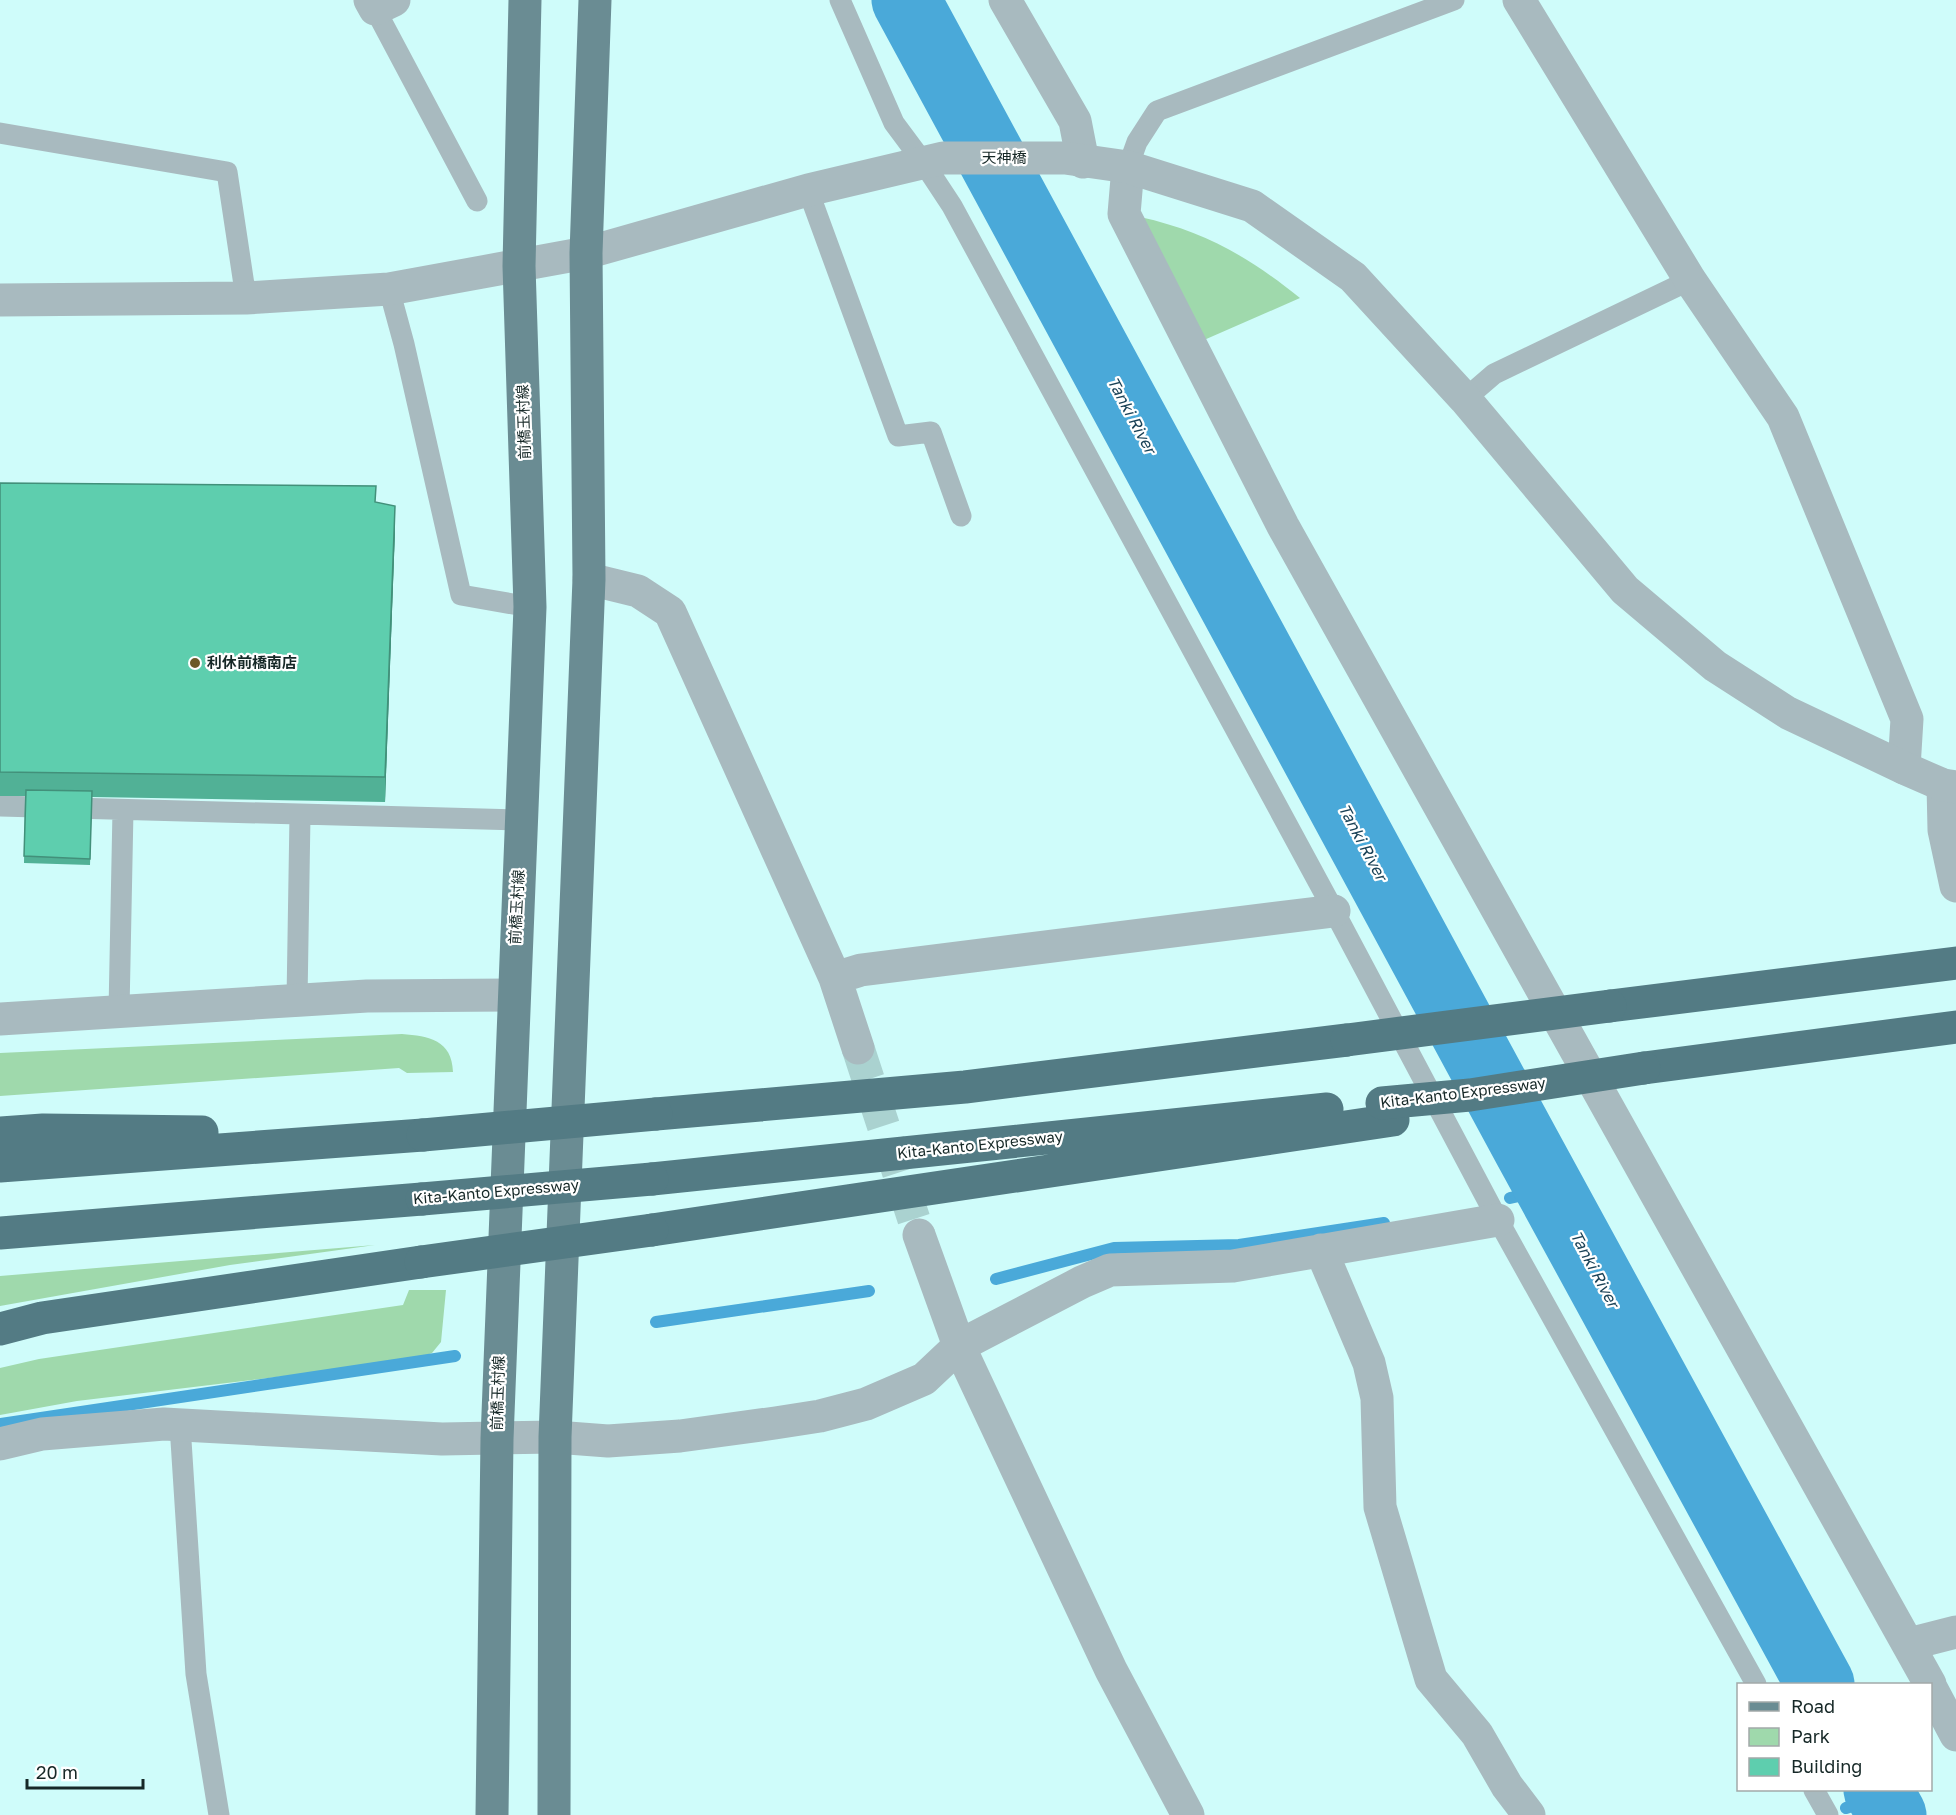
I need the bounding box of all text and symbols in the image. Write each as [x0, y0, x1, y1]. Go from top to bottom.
street label: 天神橋 [981, 148, 1027, 166]
water label: Tanki River [1103, 373, 1162, 459]
street label: 前橋玉村線 [513, 384, 533, 460]
place label: 利休前橋南店 [207, 653, 297, 671]
marker: 利休前橋南店 [188, 656, 202, 670]
water label: Tanki River [1334, 800, 1393, 886]
street label: 前橋玉村線 [505, 869, 527, 945]
street label: Kita-Kanto Expressway [1379, 1073, 1547, 1111]
street label: Kita-Kanto Expressway [896, 1126, 1064, 1162]
street label: Kita-Kanto Expressway [412, 1175, 580, 1207]
water label: Tanki River [1566, 1227, 1625, 1313]
street label: 前橋玉村線 [487, 1355, 507, 1431]
legend [1737, 1683, 1932, 1791]
text: Road [1791, 1695, 1835, 1717]
text: Park [1791, 1725, 1830, 1747]
scale bar [27, 1752, 142, 1790]
text: Building [1791, 1755, 1862, 1777]
text: 20 m [36, 1761, 78, 1783]

